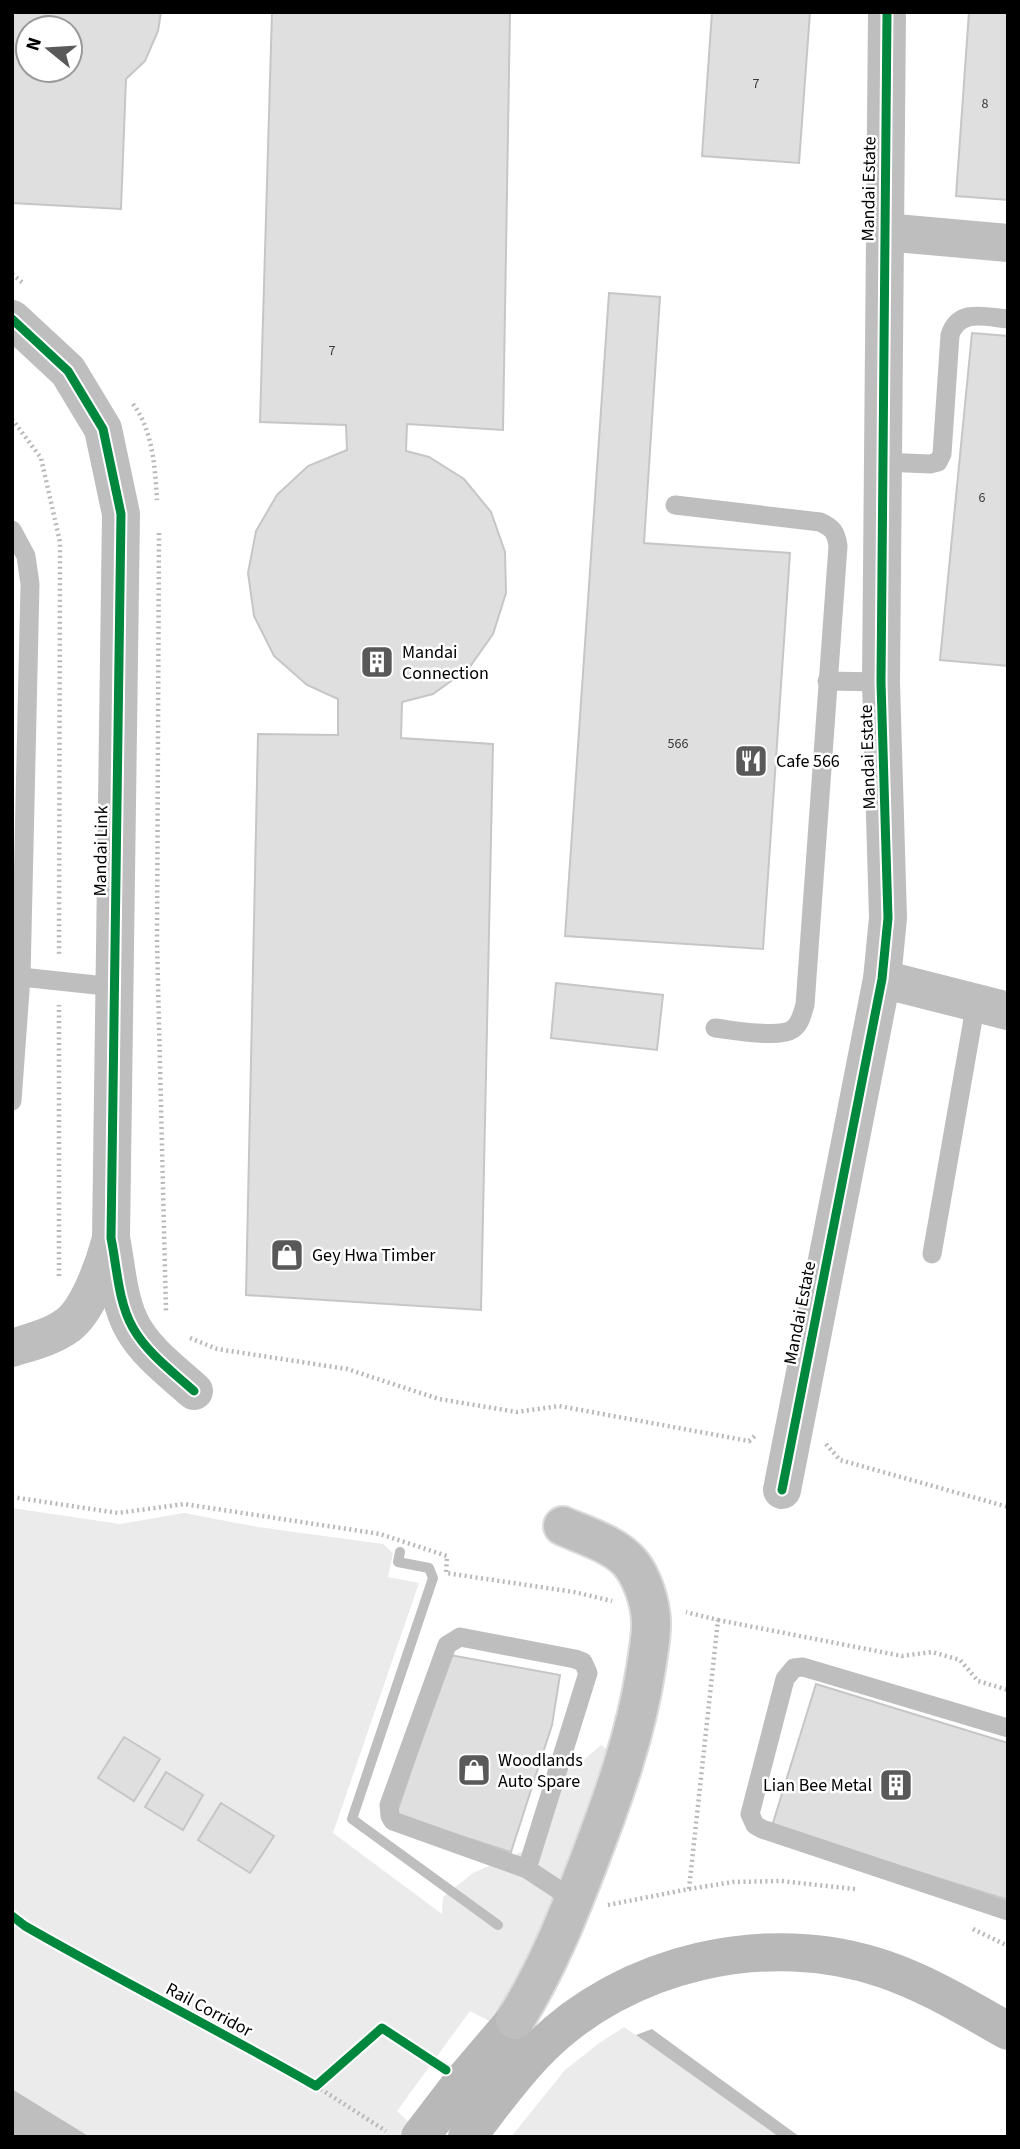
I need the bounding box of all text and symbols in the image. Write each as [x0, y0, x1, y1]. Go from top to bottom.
north arrow [14, 14, 84, 84]
text: N [19, 34, 49, 54]
house number: 7 [753, 74, 760, 94]
house number: 8 [982, 94, 989, 114]
street label: Mandai Estate [856, 136, 882, 242]
house number: 7 [329, 341, 336, 361]
house number: 6 [979, 488, 986, 508]
place label: Mandai Connection [402, 640, 489, 686]
building icon: Mandai Connection [358, 643, 396, 681]
street label: Mandai Estate [854, 704, 882, 810]
house number: 566 [668, 734, 688, 754]
restaurant icon: Cafe 566 [732, 742, 770, 780]
place label: Cafe 566 [776, 749, 840, 774]
street label: Mandai Link [88, 805, 114, 897]
shop icon: Gey Hwa Timber [268, 1236, 306, 1274]
place label: Gey Hwa Timber [312, 1243, 436, 1268]
street label: Mandai Estate [778, 1259, 822, 1367]
place label: Woodlands Auto Spare [498, 1748, 583, 1794]
shop icon: Woodlands Auto Spare [455, 1751, 493, 1789]
building icon: Lian Bee Metal [877, 1766, 915, 1804]
place label: Lian Bee Metal [763, 1773, 872, 1798]
street label: Rail Corridor [161, 1977, 257, 2044]

